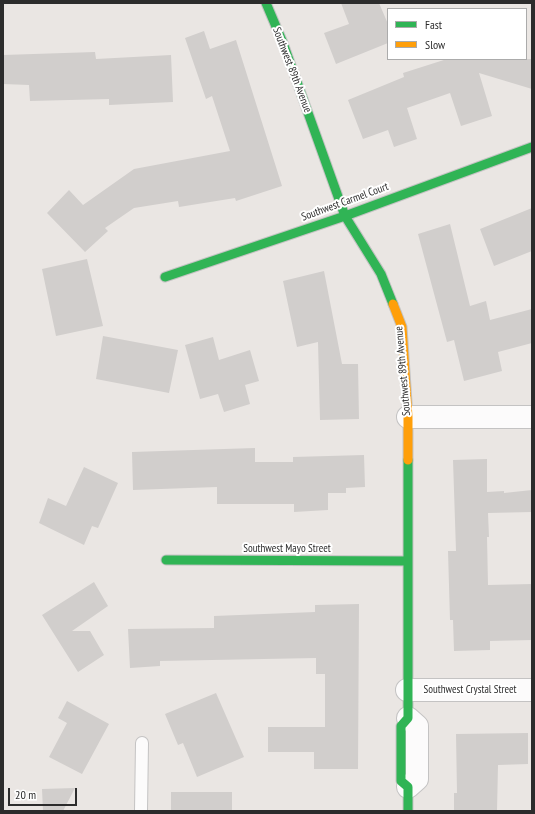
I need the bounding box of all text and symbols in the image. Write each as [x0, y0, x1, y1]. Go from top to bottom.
legend [387, 8, 527, 60]
text: Fast [425, 17, 442, 32]
street label: Southwest 89th Avenue [270, 26, 314, 114]
text: Slow [425, 37, 445, 52]
street label: Southwest Carmel Court [300, 180, 390, 224]
street label: Southwest 89th Avenue [393, 326, 413, 416]
street label: Southwest Mayo Street [243, 542, 331, 556]
street label: Southwest Crystal Street [424, 683, 516, 697]
scale bar [10, 780, 79, 806]
text: 20 m [15, 787, 36, 802]

